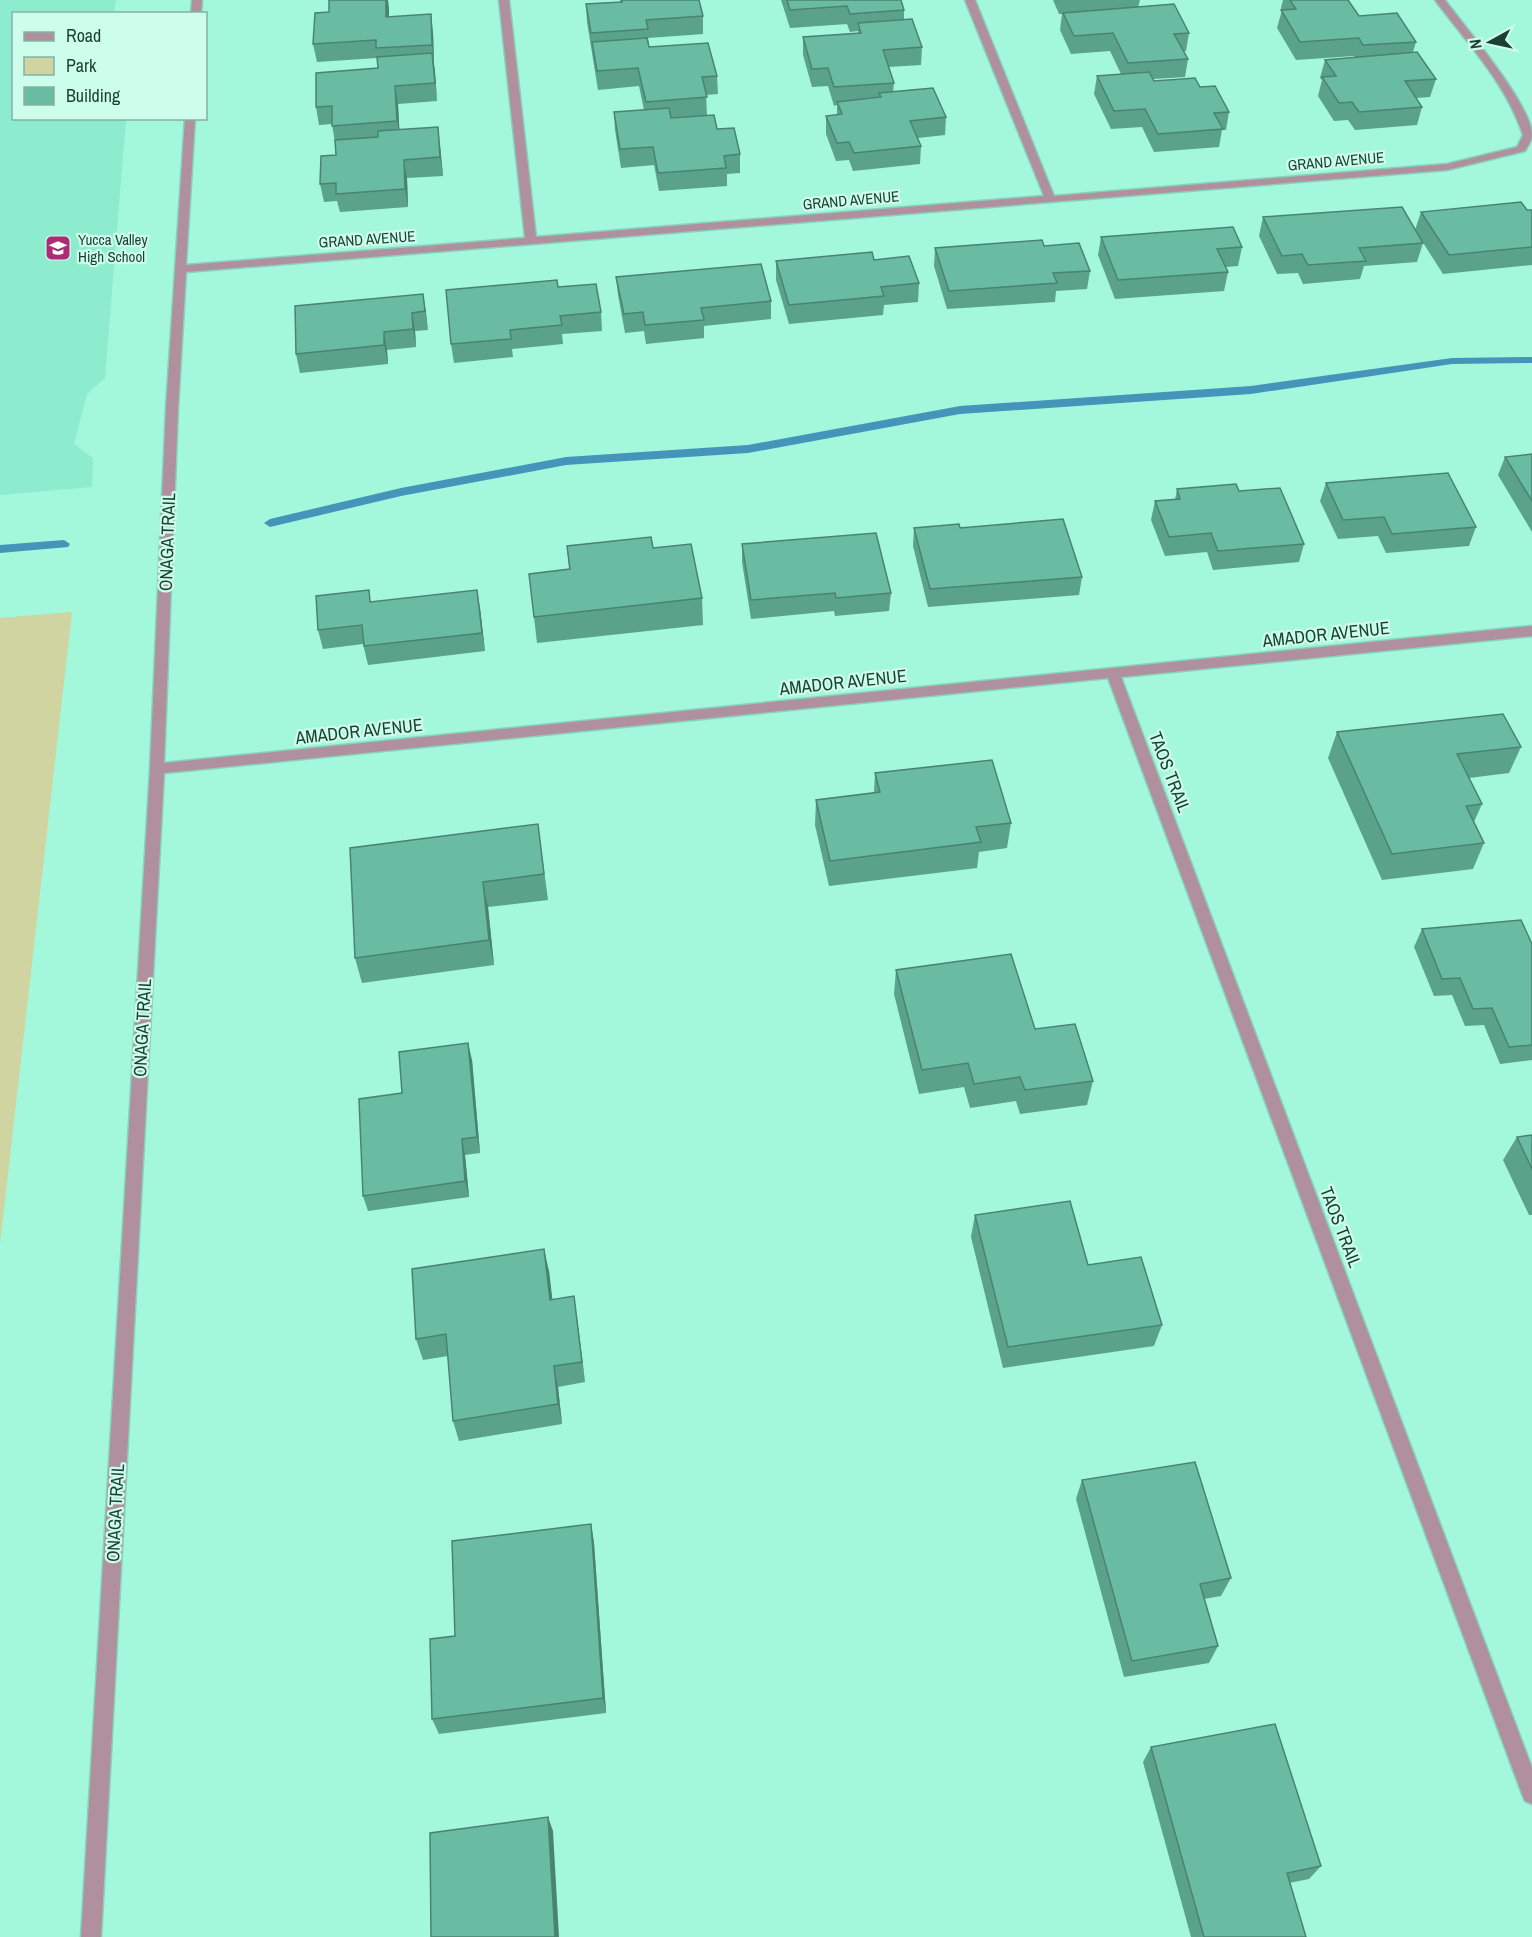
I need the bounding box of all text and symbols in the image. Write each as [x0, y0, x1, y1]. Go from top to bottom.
legend [12, 12, 207, 120]
north arrow [1460, 12, 1520, 72]
text: Road [66, 23, 101, 48]
text: N [1464, 38, 1487, 50]
text: Park [66, 53, 97, 78]
text: Building [66, 83, 121, 108]
street label: GRAND AVENUE [1287, 146, 1385, 176]
street label: GRAND AVENUE [802, 185, 900, 215]
street label: GRAND AVENUE [318, 225, 416, 253]
place label: Yucca Valley High School [78, 229, 148, 267]
school or university icon: Yucca Valley High School [43, 233, 73, 263]
street label: ONAGA TRAIL [153, 492, 181, 592]
street label: AMADOR AVENUE [1260, 615, 1391, 653]
street label: AMADOR AVENUE [777, 663, 908, 701]
street label: AMADOR AVENUE [293, 712, 424, 750]
street label: TAOS TRAIL [1143, 728, 1197, 816]
street label: ONAGA TRAIL [127, 978, 157, 1078]
street label: TAOS TRAIL [1314, 1183, 1368, 1271]
street label: ONAGA TRAIL [100, 1463, 130, 1563]

